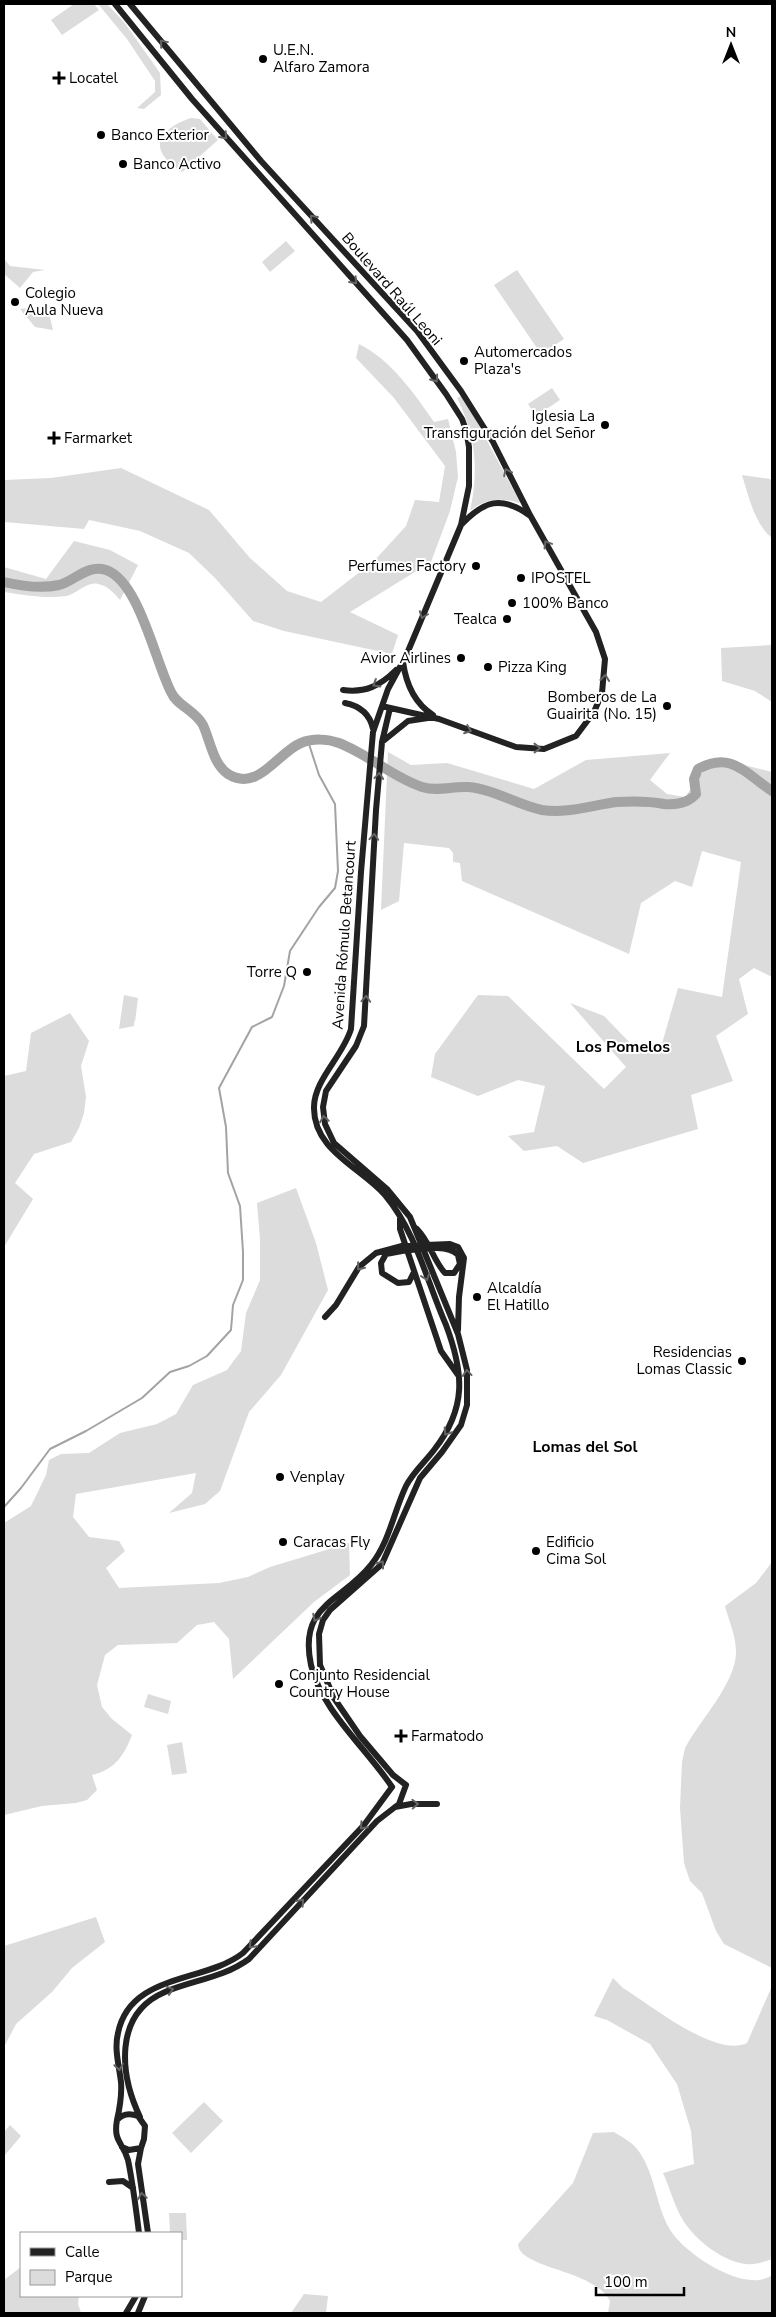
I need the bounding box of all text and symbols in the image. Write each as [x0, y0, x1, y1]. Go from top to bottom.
north arrow [706, 20, 756, 70]
text: N [726, 23, 736, 42]
one-way arrow [160, 40, 168, 49]
place label: U.E.N. Alfaro Zamora [273, 40, 370, 77]
marker: U.E.N. Alfaro Zamora [257, 53, 269, 65]
place label: Locatel [69, 68, 118, 88]
marker: Locatel [53, 72, 65, 84]
place label: Banco Exterior [111, 125, 210, 145]
marker: Banco Exterior [95, 129, 107, 141]
one-way arrow [218, 130, 227, 139]
place label: Banco Activo [133, 154, 221, 174]
marker: Banco Activo [117, 158, 129, 170]
one-way arrow [310, 214, 319, 223]
street label: Boulevard Raúl Leoni [337, 228, 447, 350]
one-way arrow [348, 275, 357, 284]
place label: Colegio Aula Nueva [25, 283, 104, 320]
marker: Colegio Aula Nueva [9, 296, 21, 308]
place label: Automercados Plaza's [474, 342, 572, 379]
marker: Automercados Plaza's [458, 355, 470, 367]
one-way arrow [430, 373, 438, 382]
place label: Iglesia La Transfiguración del Señor [424, 406, 596, 443]
marker: Iglesia La Transfiguración del Señor [599, 419, 611, 431]
place label: Farmarket [64, 428, 133, 448]
marker: Farmarket [48, 432, 60, 444]
one-way arrow [503, 468, 514, 477]
one-way arrow [543, 540, 553, 549]
place label: Perfumes Factory [348, 556, 466, 576]
marker: Perfumes Factory [470, 560, 482, 572]
place label: IPOSTEL [531, 568, 591, 588]
marker: IPOSTEL [515, 572, 527, 584]
place label: 100% Banco [522, 593, 609, 613]
marker: 100% Banco [506, 597, 518, 609]
place label: Tealca [454, 609, 497, 629]
one-way arrow [418, 610, 429, 619]
marker: Tealca [501, 613, 513, 625]
place label: Avior Airlines [360, 648, 451, 668]
marker: Avior Airlines [455, 652, 467, 664]
place label: Pizza King [498, 657, 567, 677]
marker: Pizza King [482, 661, 494, 673]
one-way arrow [599, 674, 610, 682]
one-way arrow [373, 678, 382, 688]
place label: Bomberos de La Guairita (No. 15) [546, 687, 657, 724]
marker: Bomberos de La Guairita (No. 15) [661, 700, 673, 712]
one-way arrow [463, 724, 472, 734]
one-way arrow [534, 743, 541, 753]
one-way arrow [373, 772, 384, 780]
one-way arrow [368, 833, 379, 841]
street label: Avenida Rómulo Betancourt [327, 839, 361, 1030]
place label: Torre Q [247, 962, 297, 982]
marker: Torre Q [301, 966, 313, 978]
one-way arrow [361, 995, 372, 1003]
district label: Los Pomelos [576, 1036, 670, 1058]
one-way arrow [320, 1115, 330, 1124]
one-way arrow [357, 1261, 365, 1270]
one-way arrow [420, 1273, 430, 1281]
place label: Alcaldía El Hatillo [487, 1278, 549, 1315]
marker: Alcaldía El Hatillo [471, 1291, 483, 1303]
place label: Residencias Lomas Classic [636, 1342, 732, 1379]
marker: Residencias Lomas Classic [736, 1355, 748, 1367]
one-way arrow [462, 1368, 473, 1376]
one-way arrow [444, 1426, 454, 1435]
district label: Lomas del Sol [532, 1436, 638, 1458]
place label: Venplay [289, 1467, 345, 1487]
marker: Venplay [274, 1471, 286, 1483]
place label: Caracas Fly [293, 1532, 370, 1552]
place label: Edificio Cima Sol [546, 1532, 607, 1569]
marker: Caracas Fly [277, 1536, 289, 1548]
marker: Edificio Cima Sol [530, 1545, 542, 1557]
one-way arrow [375, 1560, 384, 1570]
one-way arrow [312, 1613, 322, 1622]
place label: Conjunto Residencial Country House [289, 1665, 430, 1702]
marker: Conjunto Residencial Country House [273, 1678, 285, 1690]
place label: Farmatodo [411, 1726, 484, 1746]
marker: Farmatodo [395, 1730, 407, 1742]
one-way arrow [412, 1799, 420, 1809]
one-way arrow [359, 1820, 368, 1829]
one-way arrow [295, 1899, 304, 1908]
one-way arrow [249, 1939, 258, 1948]
one-way arrow [165, 1986, 174, 1996]
one-way arrow [113, 2063, 123, 2072]
one-way arrow [138, 2191, 148, 2200]
legend [20, 2232, 182, 2297]
text: Calle [65, 2242, 100, 2262]
scale bar [596, 2264, 684, 2296]
text: Parque [65, 2267, 113, 2287]
text: 100 m [604, 2272, 648, 2292]

